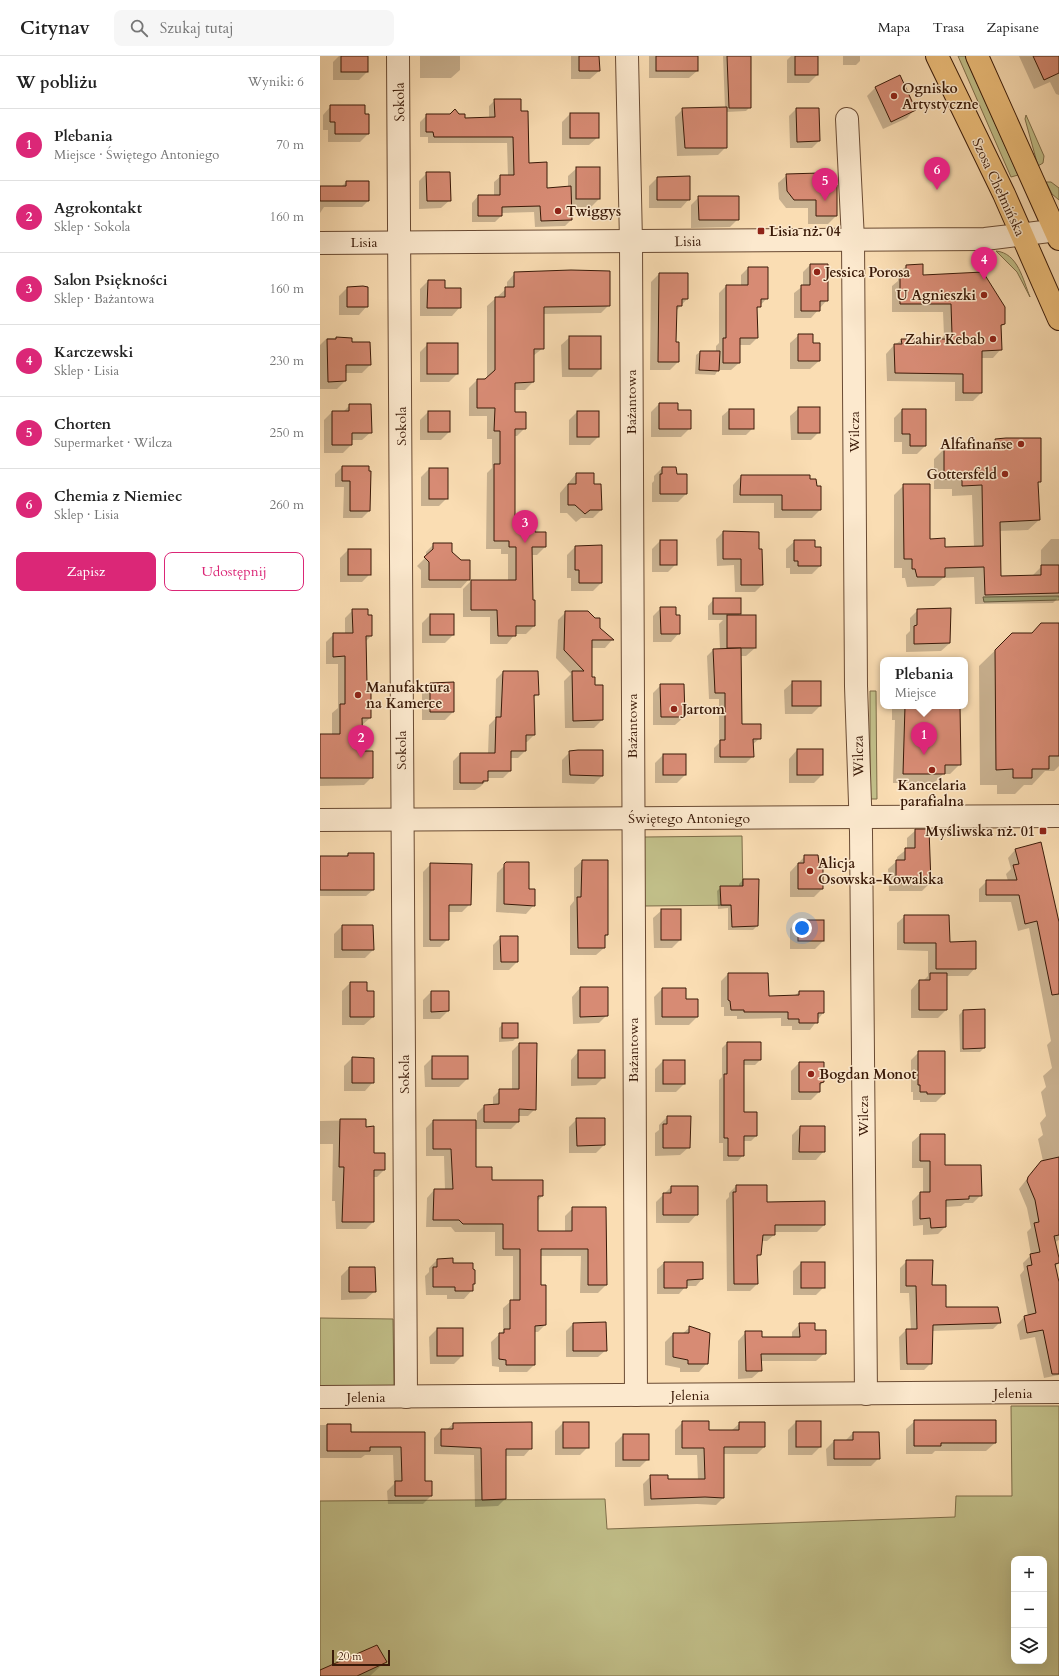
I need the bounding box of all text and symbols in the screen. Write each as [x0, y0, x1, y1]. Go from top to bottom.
search box [114, 10, 394, 46]
text: Citynav [20, 15, 90, 41]
icon: search [128, 17, 150, 39]
text: Szukaj tutaj [160, 18, 233, 38]
text: Mapa [878, 18, 910, 37]
text: Trasa [932, 18, 965, 37]
text: Zapisane [987, 18, 1039, 37]
text: W pobliżu [16, 71, 97, 94]
text: Wyniki: 6 [248, 73, 304, 91]
place label: Ognisko Artystyczne [902, 79, 979, 114]
street label: Sokola [390, 82, 409, 122]
marker: Ognisko Artystyczne [889, 91, 899, 101]
text: Plebania [54, 126, 113, 146]
street label: Szosa Chełmińska [968, 135, 1030, 239]
text: 1 [26, 136, 32, 154]
text: 70 m [276, 136, 304, 154]
text: Miejsce · Świętego Antoniego [54, 146, 219, 164]
pin: 6 [924, 157, 950, 190]
pin: 5 [812, 168, 838, 201]
text: Agrokontakt [54, 198, 142, 218]
place label: Twiggys [566, 202, 621, 221]
marker: Twiggys [553, 206, 563, 216]
text: 2 [26, 208, 32, 226]
text: 160 m [270, 208, 304, 226]
text: Sklep · Sokola [54, 218, 130, 236]
place label: Lisia nż. 04 [769, 222, 841, 241]
marker: Lisia nż. 04 [756, 226, 766, 236]
street label: Lisia [674, 232, 702, 251]
street label: Lisia [350, 233, 378, 252]
pin: 4 [971, 247, 997, 280]
place label: Jessica Porosa [823, 263, 910, 282]
marker: Jessica Porosa [812, 267, 822, 277]
text: Salon Psiękności [54, 270, 167, 290]
text: 3 [26, 280, 32, 298]
text: 160 m [270, 280, 304, 298]
place label: U Agnieszki [896, 286, 977, 305]
text: Sklep · Bażantowa [54, 290, 154, 308]
marker: U Agnieszki [979, 290, 989, 300]
place label: Zahir Kebab [905, 330, 985, 349]
marker: Zahir Kebab [988, 334, 998, 344]
text: Karczewski [54, 342, 133, 362]
text: 4 [26, 352, 32, 370]
text: 230 m [270, 352, 304, 370]
text: Sklep · Lisia [54, 362, 119, 380]
street label: Bażantowa [622, 369, 641, 435]
street label: Sokola [392, 406, 411, 446]
street label: Wilcza [845, 411, 864, 454]
text: Chorten [54, 414, 111, 434]
text: 5 [26, 424, 32, 442]
text: 250 m [270, 424, 304, 442]
text: Supermarket · Wilcza [54, 434, 173, 452]
place label: Alfafinanse [940, 435, 1013, 454]
marker: Alfafinanse [1016, 439, 1026, 449]
place label: Gottersfeld [927, 465, 997, 484]
marker: Gottersfeld [1000, 469, 1010, 479]
text: Chemia z Niemiec [54, 486, 182, 506]
text: 6 [26, 496, 32, 514]
text: 260 m [270, 496, 304, 514]
text: Sklep · Lisia [54, 506, 119, 524]
pin: 3 [512, 510, 538, 543]
button: Zapisz [16, 552, 156, 591]
button: Udostępnij [164, 552, 304, 591]
popup [880, 657, 968, 709]
text: Plebania [895, 664, 953, 684]
place label: Manufaktura na Kamerce [366, 678, 450, 713]
text: Miejsce [895, 684, 936, 702]
marker: Manufaktura na Kamerce [353, 690, 363, 700]
street label: Bażantowa [623, 693, 642, 759]
place label: Jartom [680, 700, 725, 719]
marker: Jartom [669, 704, 679, 714]
pin: 1 [911, 722, 937, 755]
pin: 2 [348, 725, 374, 758]
street label: Sokola [392, 730, 411, 770]
street label: Wilcza [849, 735, 868, 778]
marker: Kancelaria parafialna [927, 765, 937, 775]
place label: Kancelaria parafialna [897, 776, 967, 811]
street label: Świętego Antoniego [628, 809, 750, 828]
place label: Myśliwska nż. 01 [925, 822, 1035, 841]
marker: Myśliwska nż. 01 [1038, 826, 1048, 836]
place label: Alicja Osowska-Kowalska [818, 854, 944, 889]
marker: Alicja Osowska-Kowalska [805, 866, 815, 876]
your location [792, 918, 812, 938]
street label: Bażantowa [624, 1017, 643, 1083]
street label: Sokola [395, 1054, 414, 1094]
place label: Bogdan Monot [819, 1065, 916, 1084]
marker: Bogdan Monot [806, 1069, 816, 1079]
street label: Wilcza [854, 1095, 873, 1138]
street label: Jelenia [992, 1384, 1032, 1403]
street label: Jelenia [669, 1386, 709, 1405]
street label: Jelenia [345, 1388, 385, 1407]
map controls [1011, 1556, 1047, 1664]
button: + [1011, 1556, 1047, 1592]
button: − [1011, 1592, 1047, 1628]
button: layers [1011, 1628, 1047, 1664]
scale bar [332, 1648, 390, 1667]
text: 20 m [338, 1649, 362, 1664]

